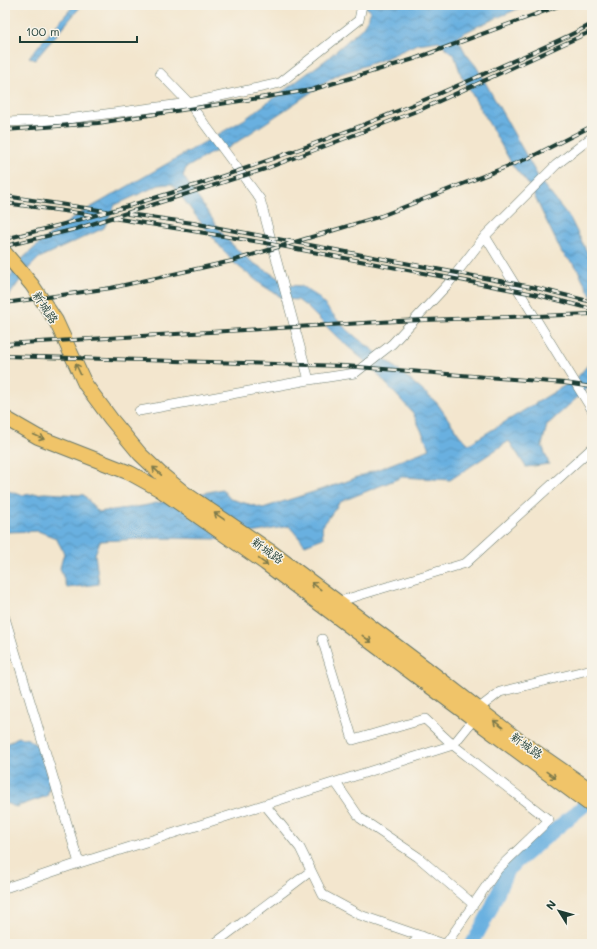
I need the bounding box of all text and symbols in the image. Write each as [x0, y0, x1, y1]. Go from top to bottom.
scale bar [20, 18, 137, 44]
text: 100 m [26, 23, 60, 39]
street label: 新城路 [29, 288, 63, 326]
one-way arrow [74, 363, 81, 375]
one-way arrow [33, 434, 45, 441]
one-way arrow [152, 466, 162, 476]
one-way arrow [214, 512, 225, 520]
street label: 新城路 [249, 533, 287, 567]
one-way arrow [258, 558, 269, 566]
one-way arrow [311, 582, 322, 590]
one-way arrow [362, 635, 373, 644]
one-way arrow [492, 719, 503, 728]
street label: 新城路 [508, 728, 546, 762]
one-way arrow [545, 771, 556, 779]
north arrow [539, 891, 579, 931]
text: N [542, 897, 559, 913]

